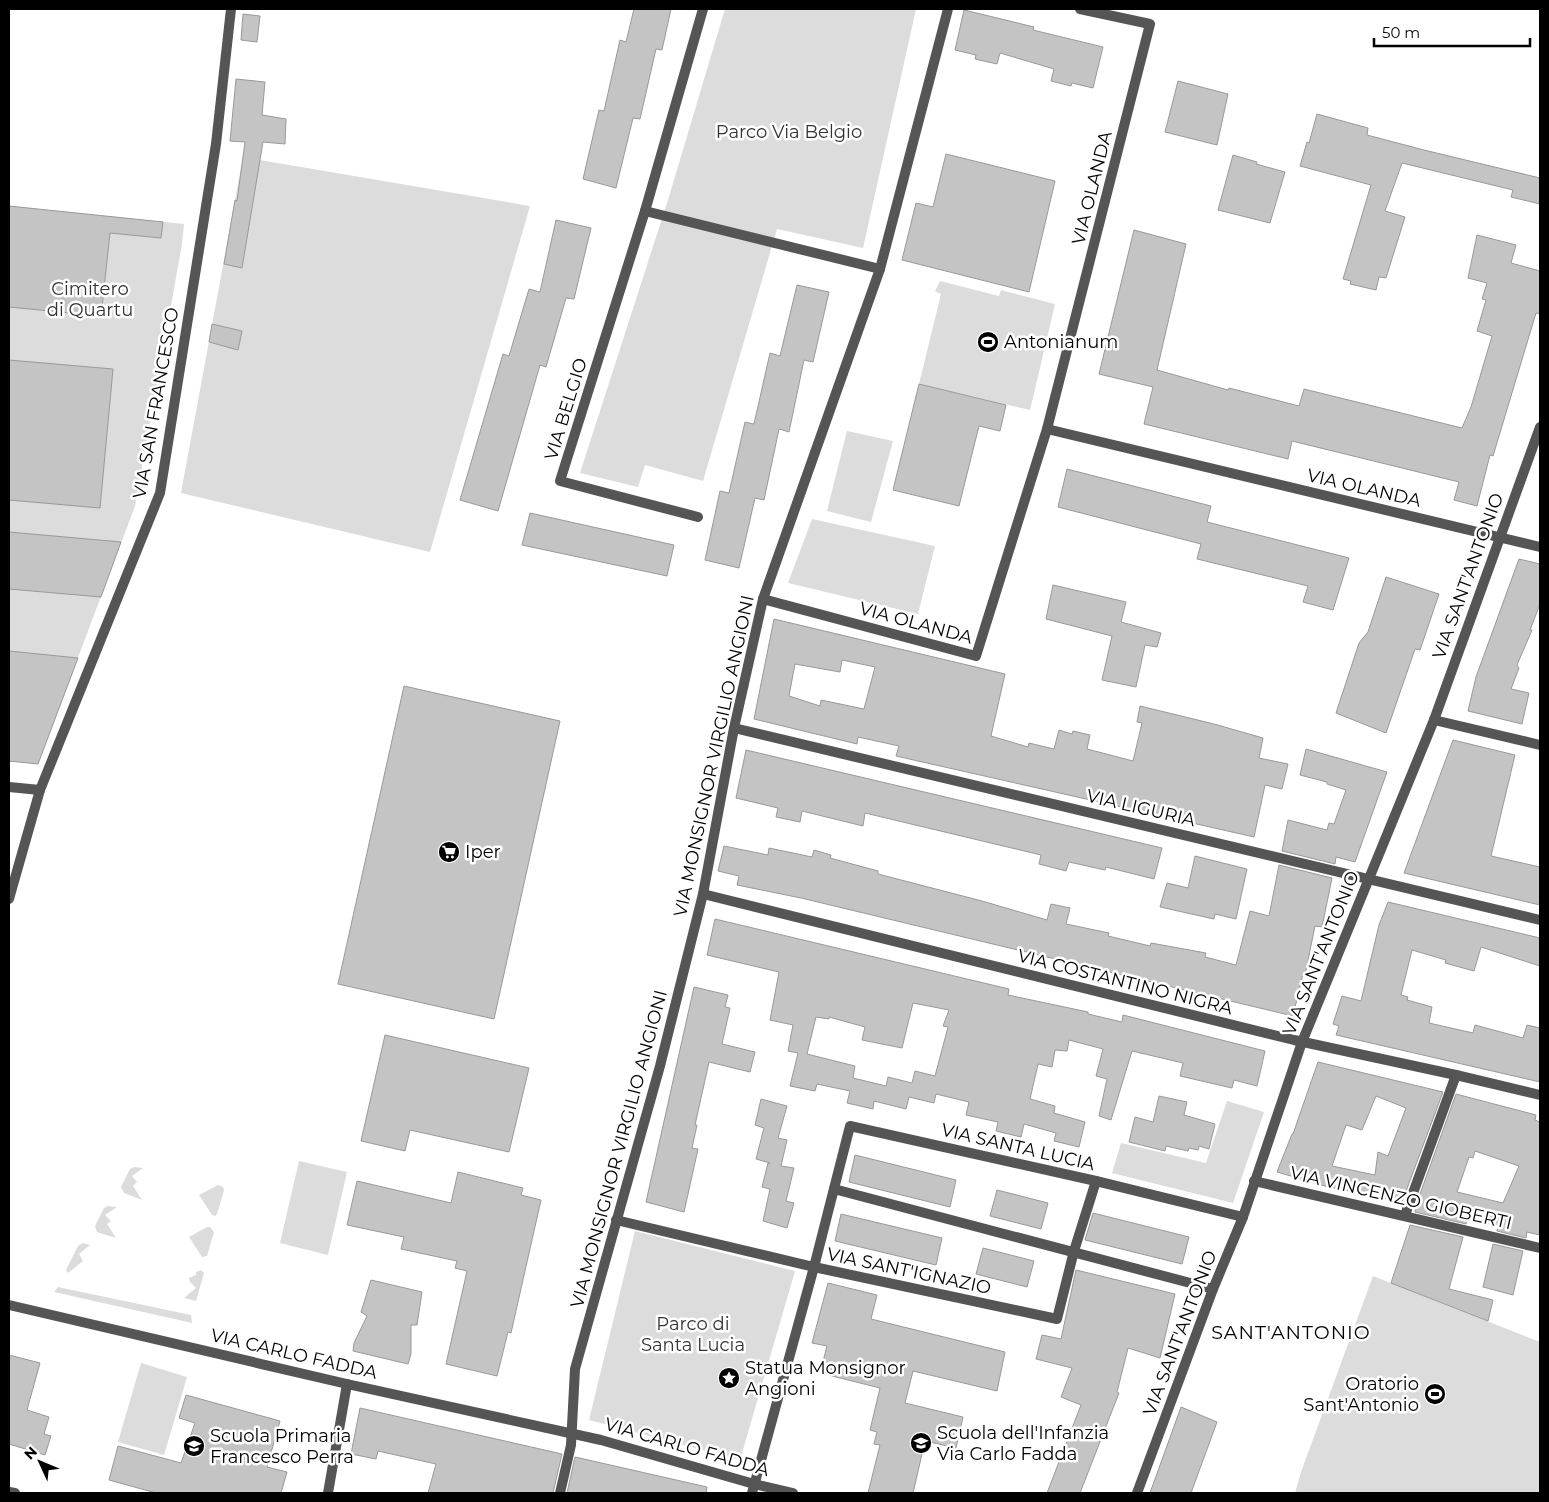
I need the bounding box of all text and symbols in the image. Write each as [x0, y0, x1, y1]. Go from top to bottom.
scale bar [1374, 15, 1530, 47]
text: 50 m [1382, 23, 1420, 42]
park label: Parco Via Belgio [716, 121, 862, 143]
street label: VIA OLANDA [1067, 129, 1117, 247]
park label: Cimitero di Quartu [47, 278, 133, 321]
street label: VIA SAN FRANCESCO [128, 306, 184, 500]
sports icon: Antonianum [976, 330, 1000, 354]
place label: Antonianum [1004, 331, 1118, 353]
street label: VIA BELGIO [540, 355, 592, 463]
street label: VIA OLANDA [1305, 464, 1423, 512]
street label: VIA SANT'ANTONIO [1428, 490, 1508, 662]
street label: VIA MONSIGNOR VIRGILIO ANGIONI [669, 593, 759, 919]
street label: VIA OLANDA [857, 597, 975, 649]
street label: VIA LIGURIA [1084, 785, 1198, 831]
supermarket icon: Iper [437, 840, 461, 864]
place label: Iper [465, 841, 501, 863]
street label: VIA SANT'ANTONIO [1278, 868, 1364, 1038]
street label: VIA COSTANTINO NIGRA [1015, 945, 1235, 1019]
street label: VIA MONSIGNOR VIRGILIO ANGIONI [566, 988, 672, 1310]
street label: VIA SANTA LUCIA [939, 1119, 1097, 1175]
street label: VIA VINCENZO GIOBERTI [1288, 1162, 1514, 1234]
street label: VIA SANT'IGNAZIO [825, 1243, 993, 1299]
street label: VIA SANT'ANTONIO [1138, 1247, 1222, 1419]
park label: Parco di Santa Lucia [641, 1313, 745, 1356]
district label: SANT'ANTONIO [1211, 1321, 1371, 1344]
street label: VIA CARLO FADDA [209, 1324, 379, 1384]
place label: Statua Monsignor Angioni [745, 1357, 906, 1400]
place icon: Statua Monsignor Angioni [717, 1366, 741, 1390]
place label: Oratorio Sant'Antonio [1303, 1373, 1419, 1416]
sports icon: Oratorio Sant'Antonio [1423, 1382, 1447, 1406]
street label: VIA CARLO FADDA [602, 1413, 772, 1481]
place label: Scuola dell'Infanzia Via Carlo Fadda [937, 1422, 1109, 1465]
place label: Scuola Primaria Francesco Perra [210, 1425, 354, 1468]
school or university icon: Scuola dell'Infanzia Via Carlo Fadda [909, 1431, 933, 1455]
school or university icon: Scuola Primaria Francesco Perra [182, 1434, 206, 1458]
north arrow [15, 1437, 65, 1487]
text: N [20, 1443, 41, 1463]

